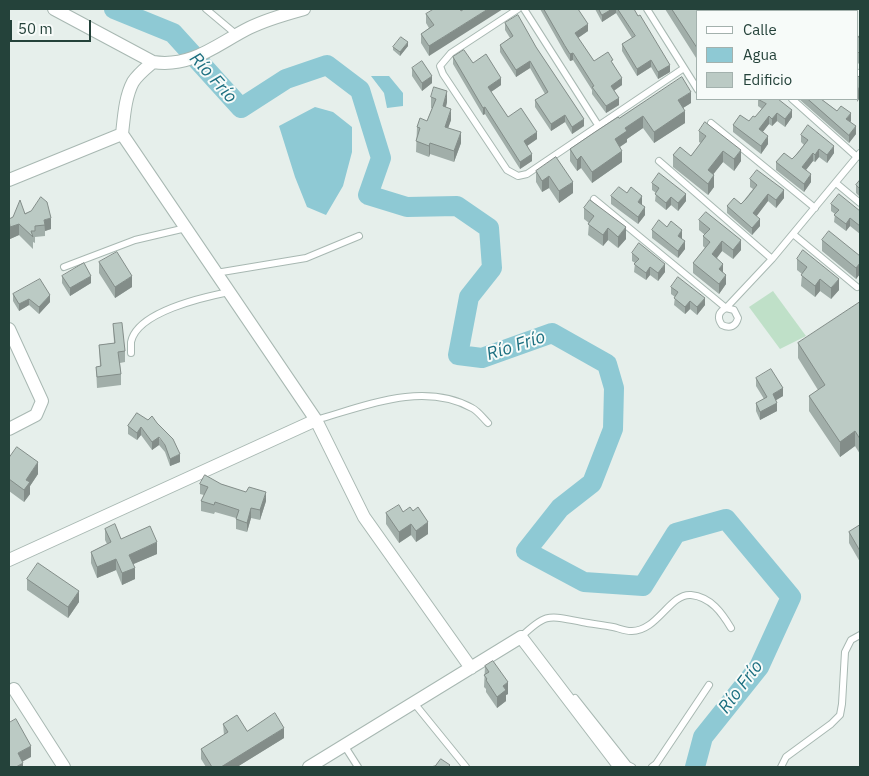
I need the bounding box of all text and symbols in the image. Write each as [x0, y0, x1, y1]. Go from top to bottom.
scale bar [12, 10, 94, 42]
legend [696, 10, 859, 100]
text: 50 m [18, 19, 53, 38]
text: Calle [743, 20, 777, 39]
text: Agua [743, 45, 777, 64]
water label: Río Frío [185, 48, 241, 108]
text: Edificio [743, 70, 792, 89]
water label: Río Frío [484, 326, 548, 366]
water label: Río Frío [714, 656, 768, 718]

